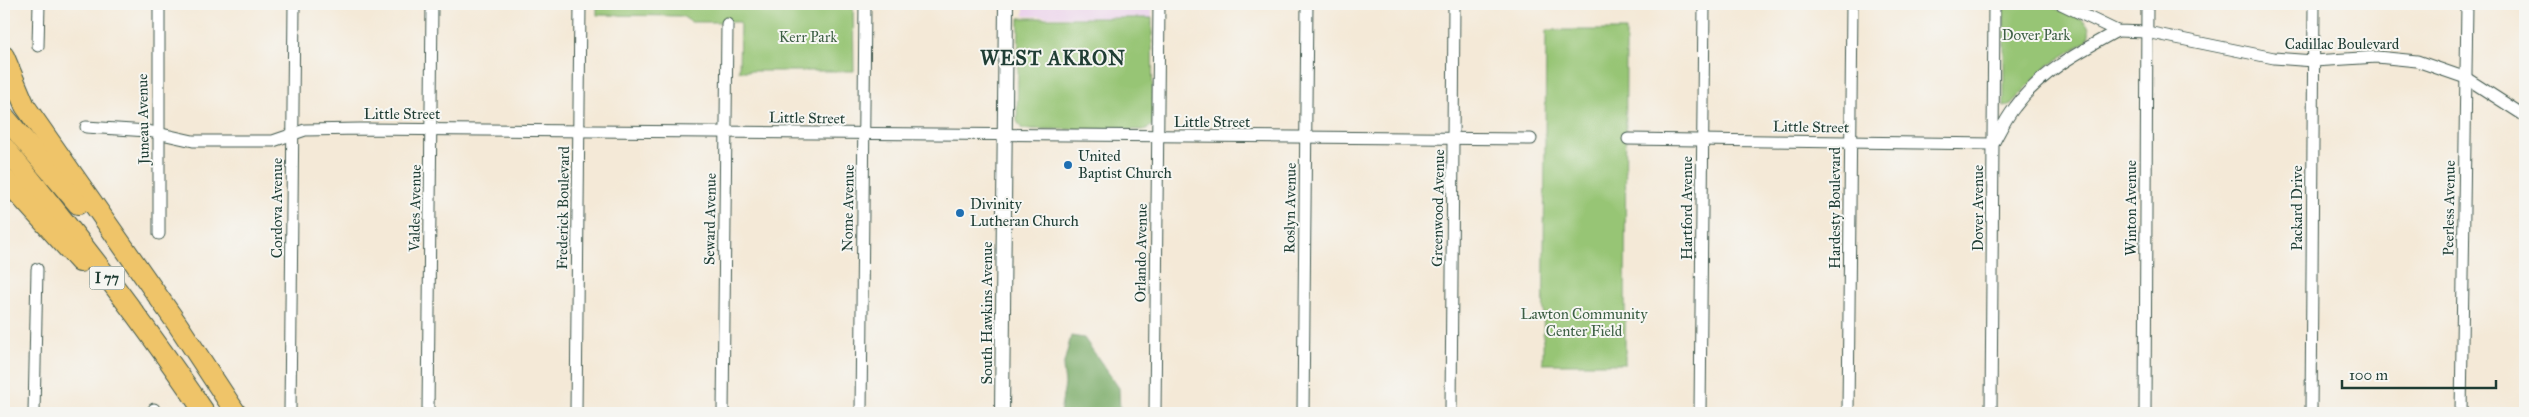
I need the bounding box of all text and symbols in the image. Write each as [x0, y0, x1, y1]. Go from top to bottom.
park label: Dover Park [2002, 26, 2070, 44]
park label: Kerr Park [779, 28, 837, 46]
street label: Cadillac Boulevard [2285, 35, 2400, 53]
district label: WEST AKRON [980, 46, 1126, 70]
street label: Juneau Avenue [133, 73, 154, 166]
street label: Little Street [364, 105, 441, 123]
street label: Little Street [769, 108, 846, 128]
street label: Little Street [1174, 113, 1251, 131]
street label: Little Street [1773, 117, 1850, 137]
street label: Frederick Boulevard [553, 146, 573, 270]
place label: United Baptist Church [1078, 147, 1173, 182]
street label: Hardesty Boulevard [1826, 147, 1844, 269]
street label: Greenwood Avenue [1428, 149, 1448, 267]
street label: Hartford Avenue [1678, 156, 1696, 260]
street label: Cordova Avenue [268, 158, 286, 258]
marker: United Baptist Church [1062, 159, 1074, 171]
street label: Winton Avenue [2122, 160, 2140, 256]
street label: Peerless Avenue [2439, 160, 2459, 256]
street label: Roslyn Avenue [1280, 162, 1300, 254]
street label: Valdes Avenue [405, 164, 425, 253]
street label: Nome Avenue [838, 164, 858, 252]
street label: Dover Avenue [1969, 165, 1987, 251]
street label: Packard Drive [2288, 165, 2306, 251]
street label: Seward Avenue [700, 173, 720, 265]
place label: Divinity Lutheran Church [970, 195, 1080, 230]
street label: Orlando Avenue [1131, 203, 1151, 303]
marker: Divinity Lutheran Church [954, 207, 966, 219]
street label: South Hawkins Avenue [978, 241, 996, 385]
road number: I 77 [90, 266, 124, 290]
park label: Lawton Community Center Field [1521, 305, 1648, 340]
scale bar [2342, 357, 2495, 389]
text: 100 m [2349, 366, 2389, 384]

